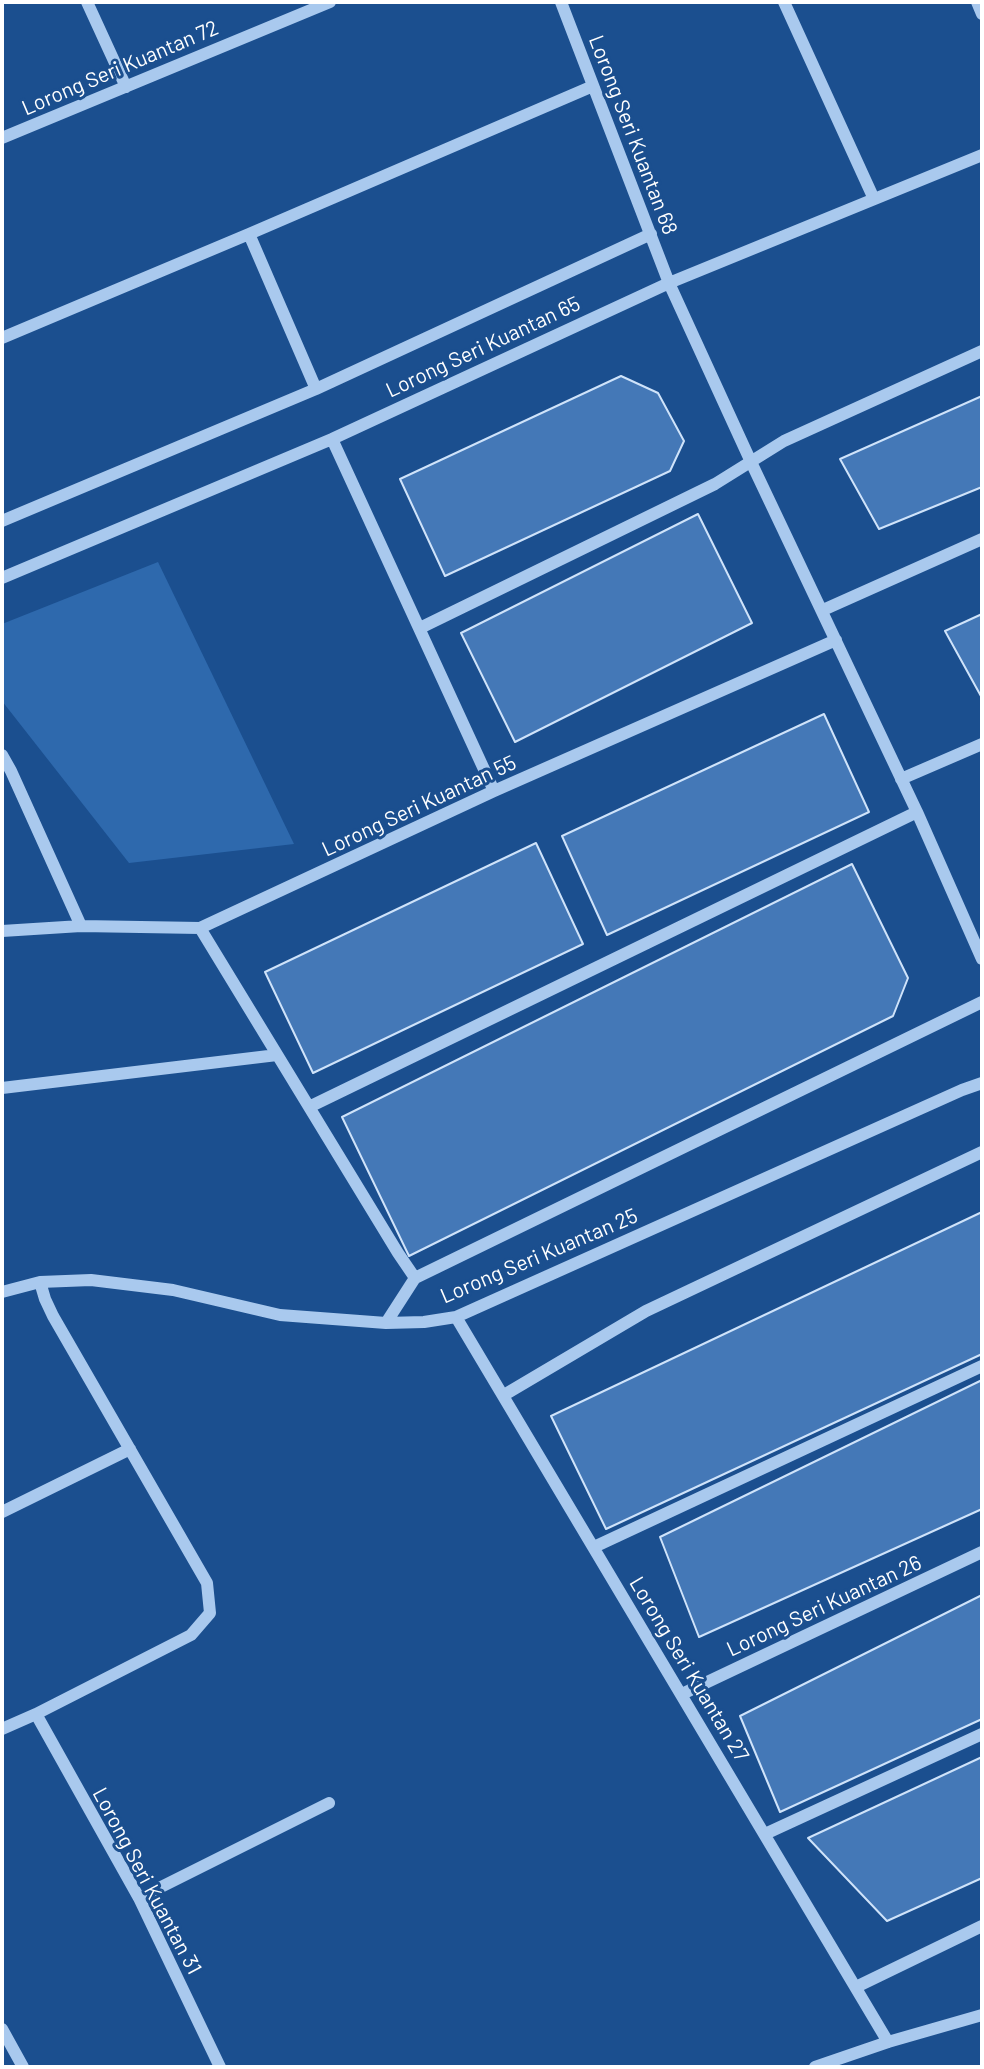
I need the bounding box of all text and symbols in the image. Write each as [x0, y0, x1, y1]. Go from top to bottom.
street label: Lorong Seri Kuantan 72 [18, 15, 222, 121]
street label: Lorong Seri Kuantan 68 [583, 32, 683, 238]
street label: Lorong Seri Kuantan 65 [382, 291, 584, 403]
street label: Lorong Seri Kuantan 55 [318, 750, 520, 862]
street label: Lorong Seri Kuantan 25 [437, 1203, 641, 1309]
street label: Lorong Seri Kuantan 26 [723, 1550, 925, 1662]
street label: Lorong Seri Kuantan 27 [624, 1572, 754, 1766]
street label: Lorong Seri Kuantan 31 [87, 1783, 207, 1979]

